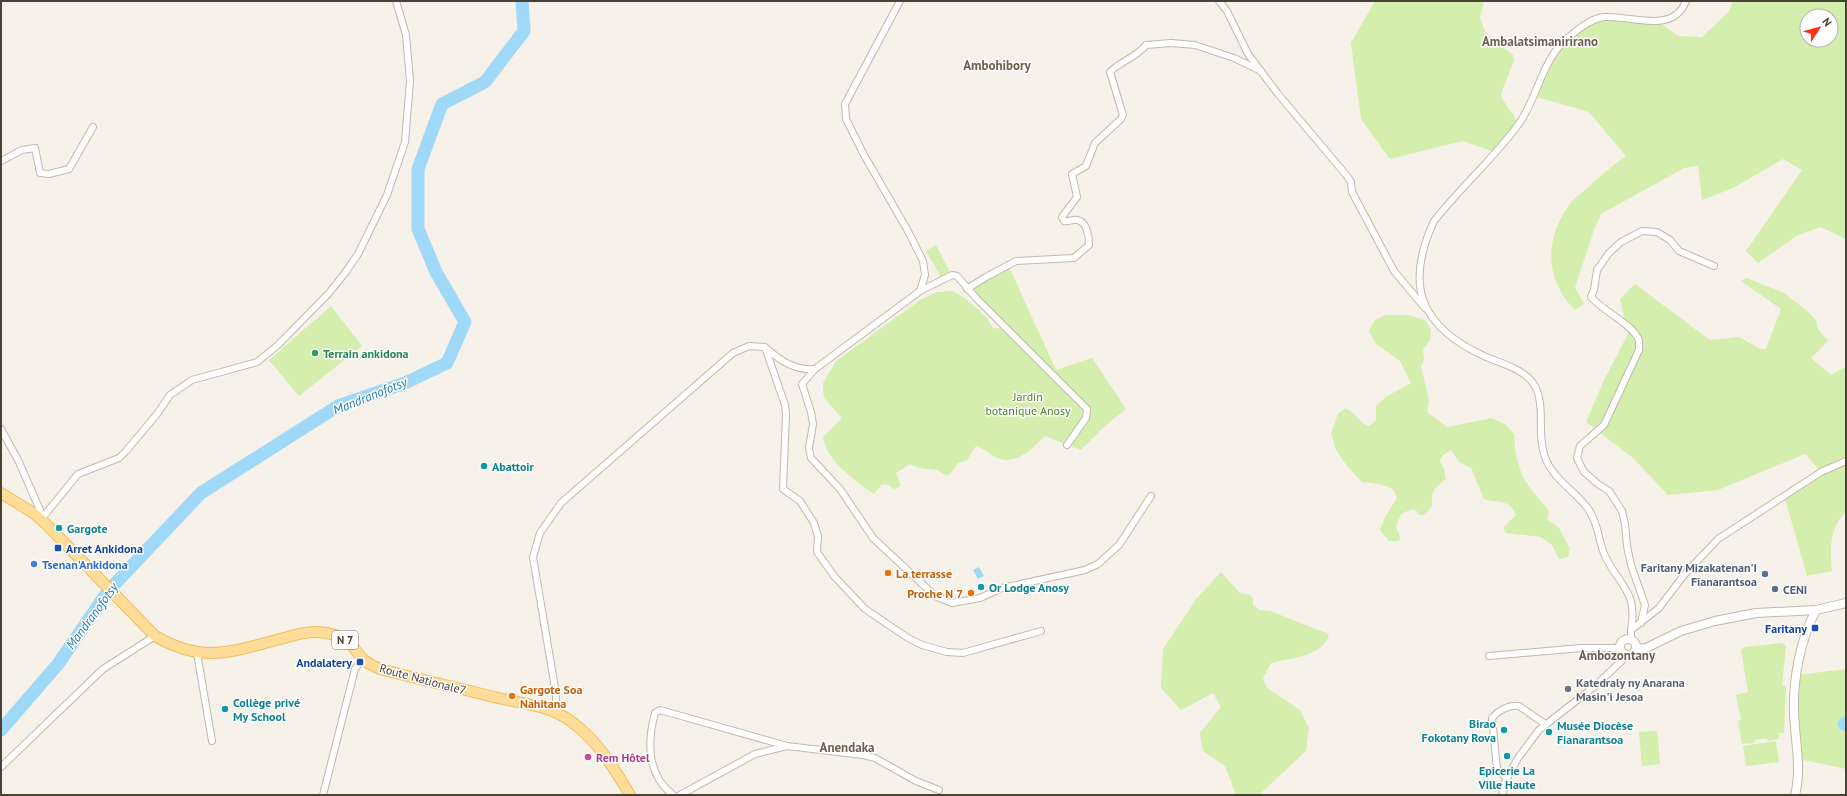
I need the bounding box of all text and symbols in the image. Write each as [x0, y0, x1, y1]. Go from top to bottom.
north arrow [1799, 8, 1839, 48]
text: N [1819, 15, 1835, 29]
district label: Ambalatsimanirirano [1482, 33, 1598, 50]
district label: Ambohibory [963, 57, 1032, 74]
place label: Terrain ankidona [323, 346, 409, 361]
marker: Terrain ankidona [310, 348, 320, 358]
water label: Mandranofotsy [330, 373, 411, 419]
park label: Jardin botanique Anosy [985, 389, 1071, 418]
place label: Abattoir [492, 459, 535, 474]
marker: Abattoir [479, 461, 489, 471]
place label: Gargote [67, 521, 108, 536]
marker: Gargote [54, 523, 64, 533]
place label: Arret Ankidona [66, 541, 143, 556]
marker: Arret Ankidona [53, 543, 63, 553]
place label: Tsenan'Ankidona [42, 557, 128, 572]
marker: Tsenan'Ankidona [29, 559, 39, 569]
place label: Faritany Mizakatenan'I Fianarantsoa [1641, 560, 1757, 589]
place label: La terrasse [896, 566, 952, 581]
marker: La terrasse [883, 568, 893, 578]
marker: Faritany Mizakatenan'I Fianarantsoa [1760, 569, 1770, 579]
water label: Mandranofotsy [62, 578, 123, 653]
place label: Or Lodge Anosy [989, 580, 1069, 595]
marker: Or Lodge Anosy [976, 582, 986, 592]
place label: CENI [1783, 582, 1807, 597]
marker: CENI [1770, 584, 1780, 594]
place label: Proche N 7 [907, 586, 963, 601]
marker: Proche N 7 [966, 588, 976, 598]
place label: Faritany [1765, 621, 1807, 636]
marker: Faritany [1810, 623, 1820, 633]
road number: N 7 [332, 631, 358, 649]
district label: Ambozontany [1579, 647, 1656, 664]
place label: Andalatery [296, 655, 352, 670]
marker: Andalatery [355, 657, 365, 667]
street label: Route Nationale7 [378, 660, 468, 698]
place label: Katedraly ny Anarana Masin'i Jesoa [1576, 675, 1685, 704]
place label: Gargote Soa Nahitana [520, 682, 582, 711]
marker: Katedraly ny Anarana Masin'i Jesoa [1563, 684, 1573, 694]
marker: Gargote Soa Nahitana [507, 691, 517, 701]
place label: Collège privé My School [233, 695, 300, 724]
marker: Collège privé My School [220, 704, 230, 714]
place label: Birao Fokotany Rova [1422, 716, 1497, 745]
place label: Musée Diocèse Fianarantsoa [1557, 718, 1633, 747]
marker: Birao Fokotany Rova [1499, 725, 1509, 735]
marker: Musée Diocèse Fianarantsoa [1544, 727, 1554, 737]
district label: Anendaka [820, 739, 874, 756]
place label: Rem Hôtel [596, 750, 650, 765]
marker: Epicerie La Ville Haute [1502, 751, 1512, 761]
marker: Rem Hôtel [583, 752, 593, 762]
place label: Epicerie La Ville Haute [1477, 763, 1536, 792]

